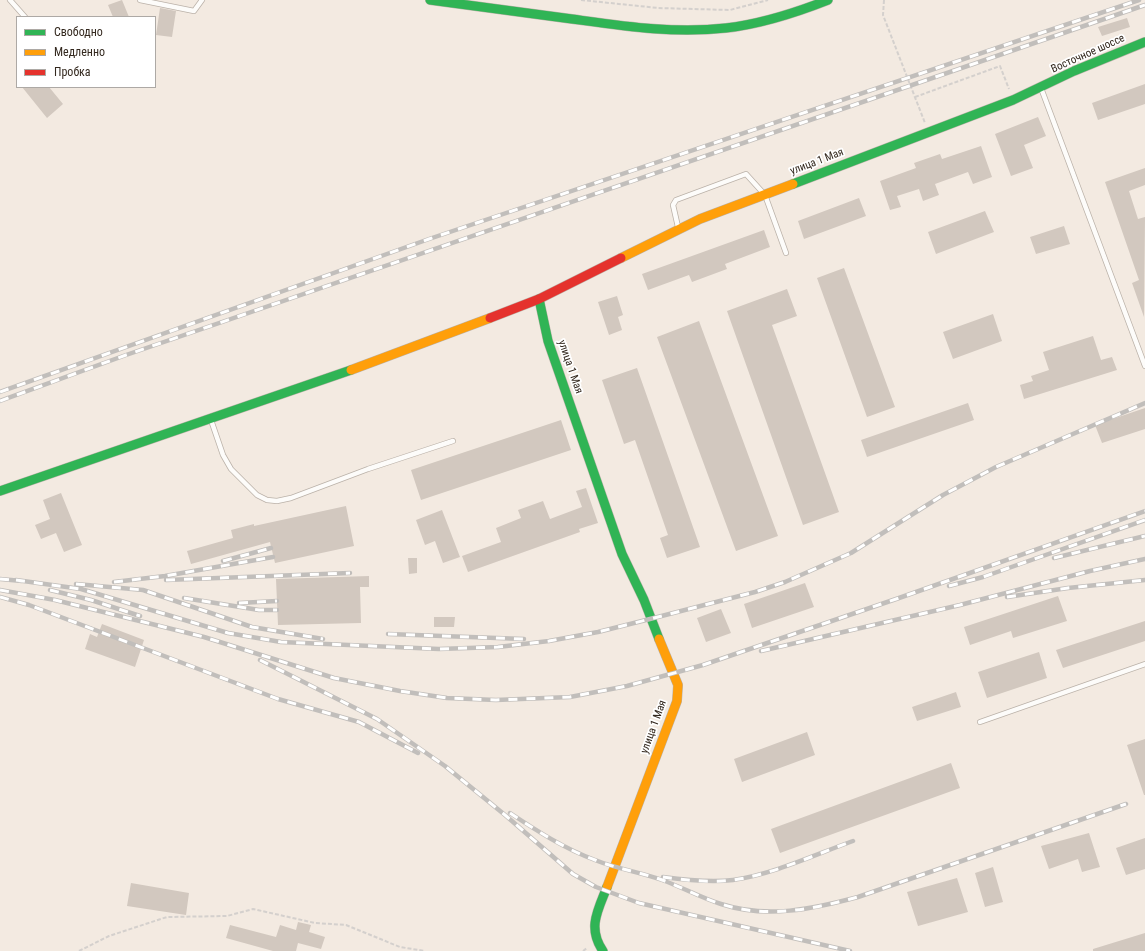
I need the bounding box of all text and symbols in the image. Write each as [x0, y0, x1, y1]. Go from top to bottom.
legend [16, 16, 156, 88]
text: Свободно [54, 25, 103, 39]
street label: Восточное шоссе [1049, 32, 1127, 76]
text: Медленно [54, 45, 105, 59]
text: Пробка [54, 65, 91, 79]
street label: улица 1 Мая [789, 146, 845, 178]
street label: улица 1 Мая [555, 338, 585, 396]
street label: улица 1 Мая [638, 698, 670, 756]

